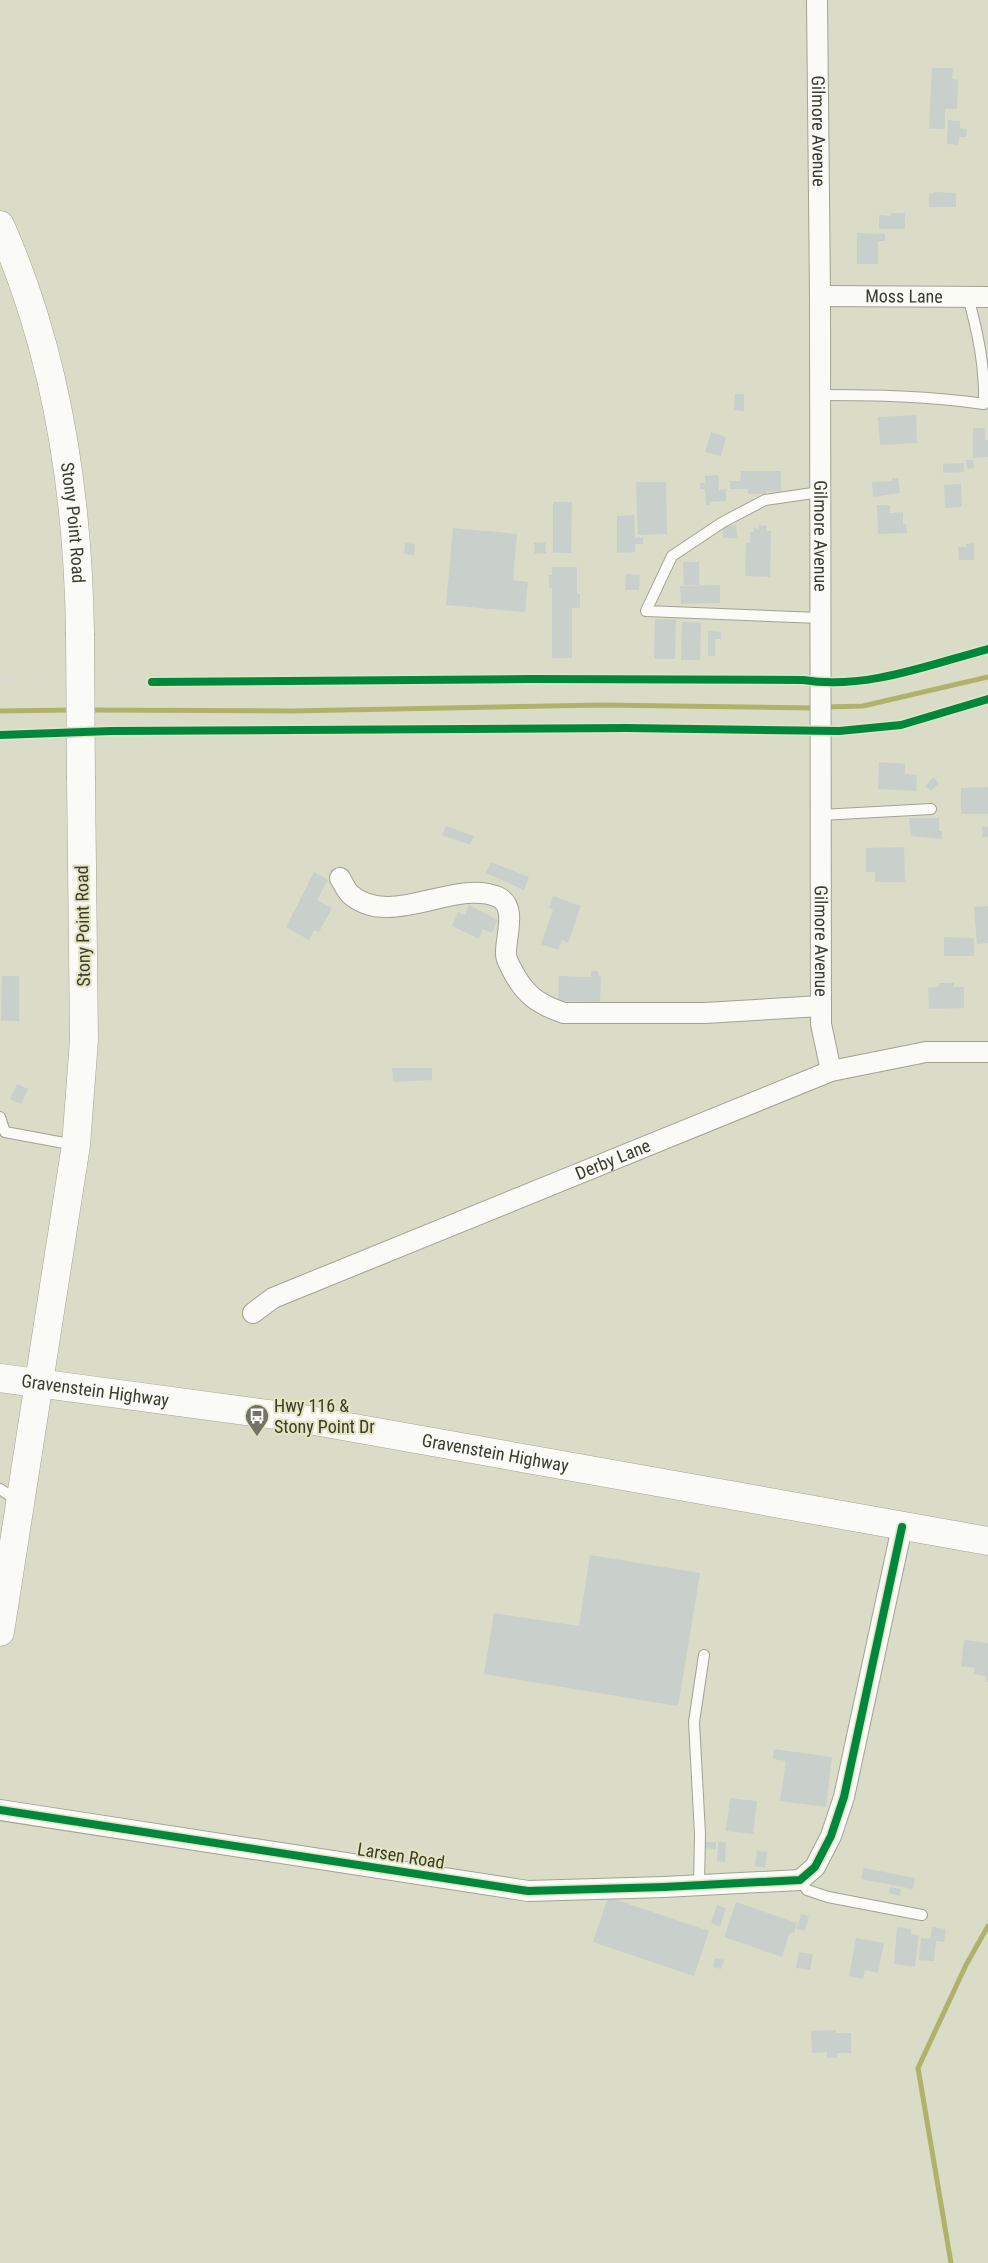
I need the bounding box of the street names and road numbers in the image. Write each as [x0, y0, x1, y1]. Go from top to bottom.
street label: Gilmore Avenue [808, 75, 830, 187]
street label: Moss Lane [865, 285, 943, 307]
street label: Stony Point Road [57, 461, 89, 584]
street label: Gilmore Avenue [810, 480, 831, 592]
street label: Stony Point Road [71, 865, 94, 987]
street label: Gilmore Avenue [811, 885, 832, 997]
street label: Derby Lane [572, 1135, 653, 1184]
street label: Gravenstein Highway [20, 1370, 171, 1411]
street label: Gravenstein Highway [420, 1429, 571, 1476]
street label: Larsen Road [356, 1838, 446, 1873]

